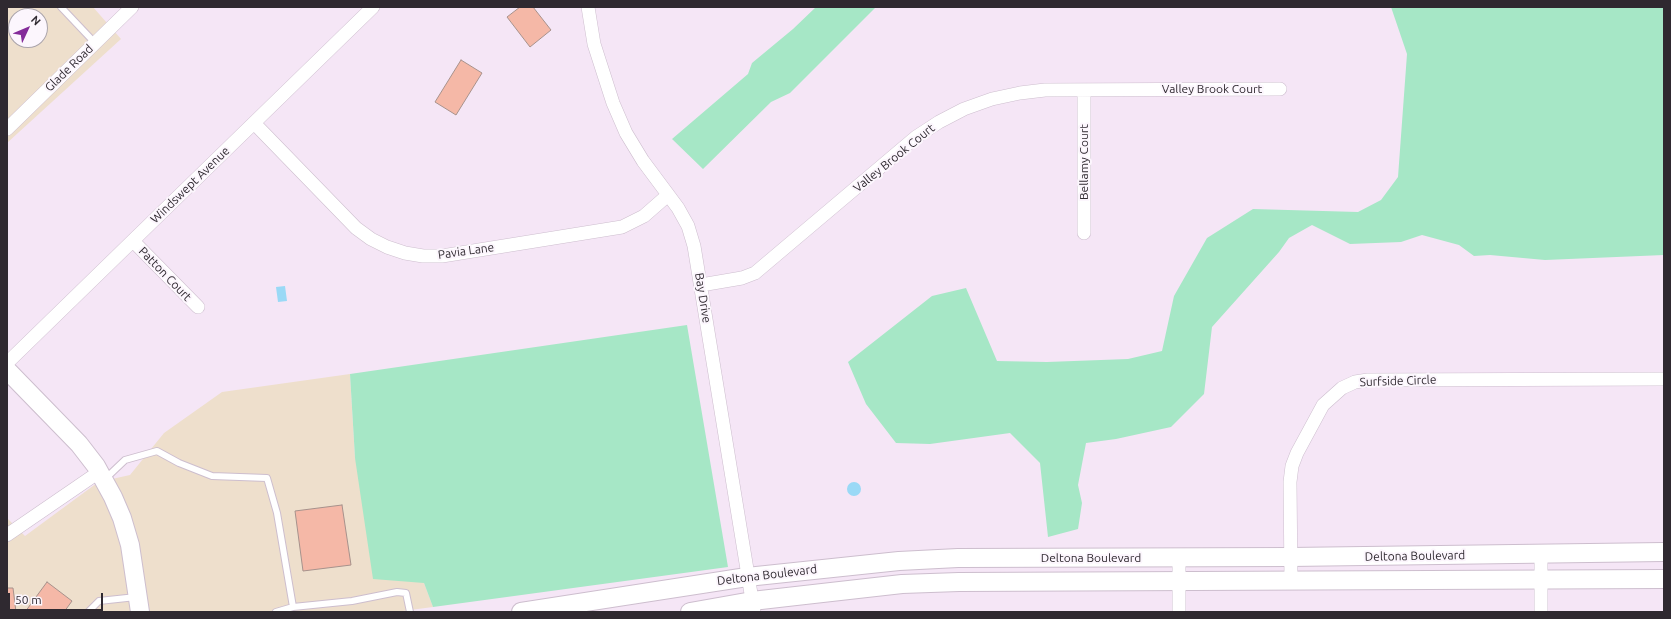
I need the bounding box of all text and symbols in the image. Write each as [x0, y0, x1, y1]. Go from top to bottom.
north arrow [8, 8, 48, 48]
text: N [29, 13, 43, 27]
street label: Glade Road [42, 42, 96, 94]
street label: Valley Brook Court [1162, 82, 1262, 96]
street label: Valley Brook Court [850, 121, 938, 195]
street label: Bellamy Court [1077, 124, 1091, 200]
street label: Windswept Avenue [148, 144, 232, 226]
street label: Pavia Lane [437, 240, 495, 262]
street label: Patton Court [136, 244, 194, 304]
street label: Bay Drive [692, 272, 714, 324]
street label: Surfside Circle [1359, 372, 1437, 390]
street label: Deltona Boulevard [1365, 548, 1465, 564]
street label: Deltona Boulevard [1041, 551, 1141, 565]
street label: Deltona Boulevard [716, 562, 818, 588]
scale bar [10, 585, 105, 611]
text: 50 m [15, 593, 42, 606]

